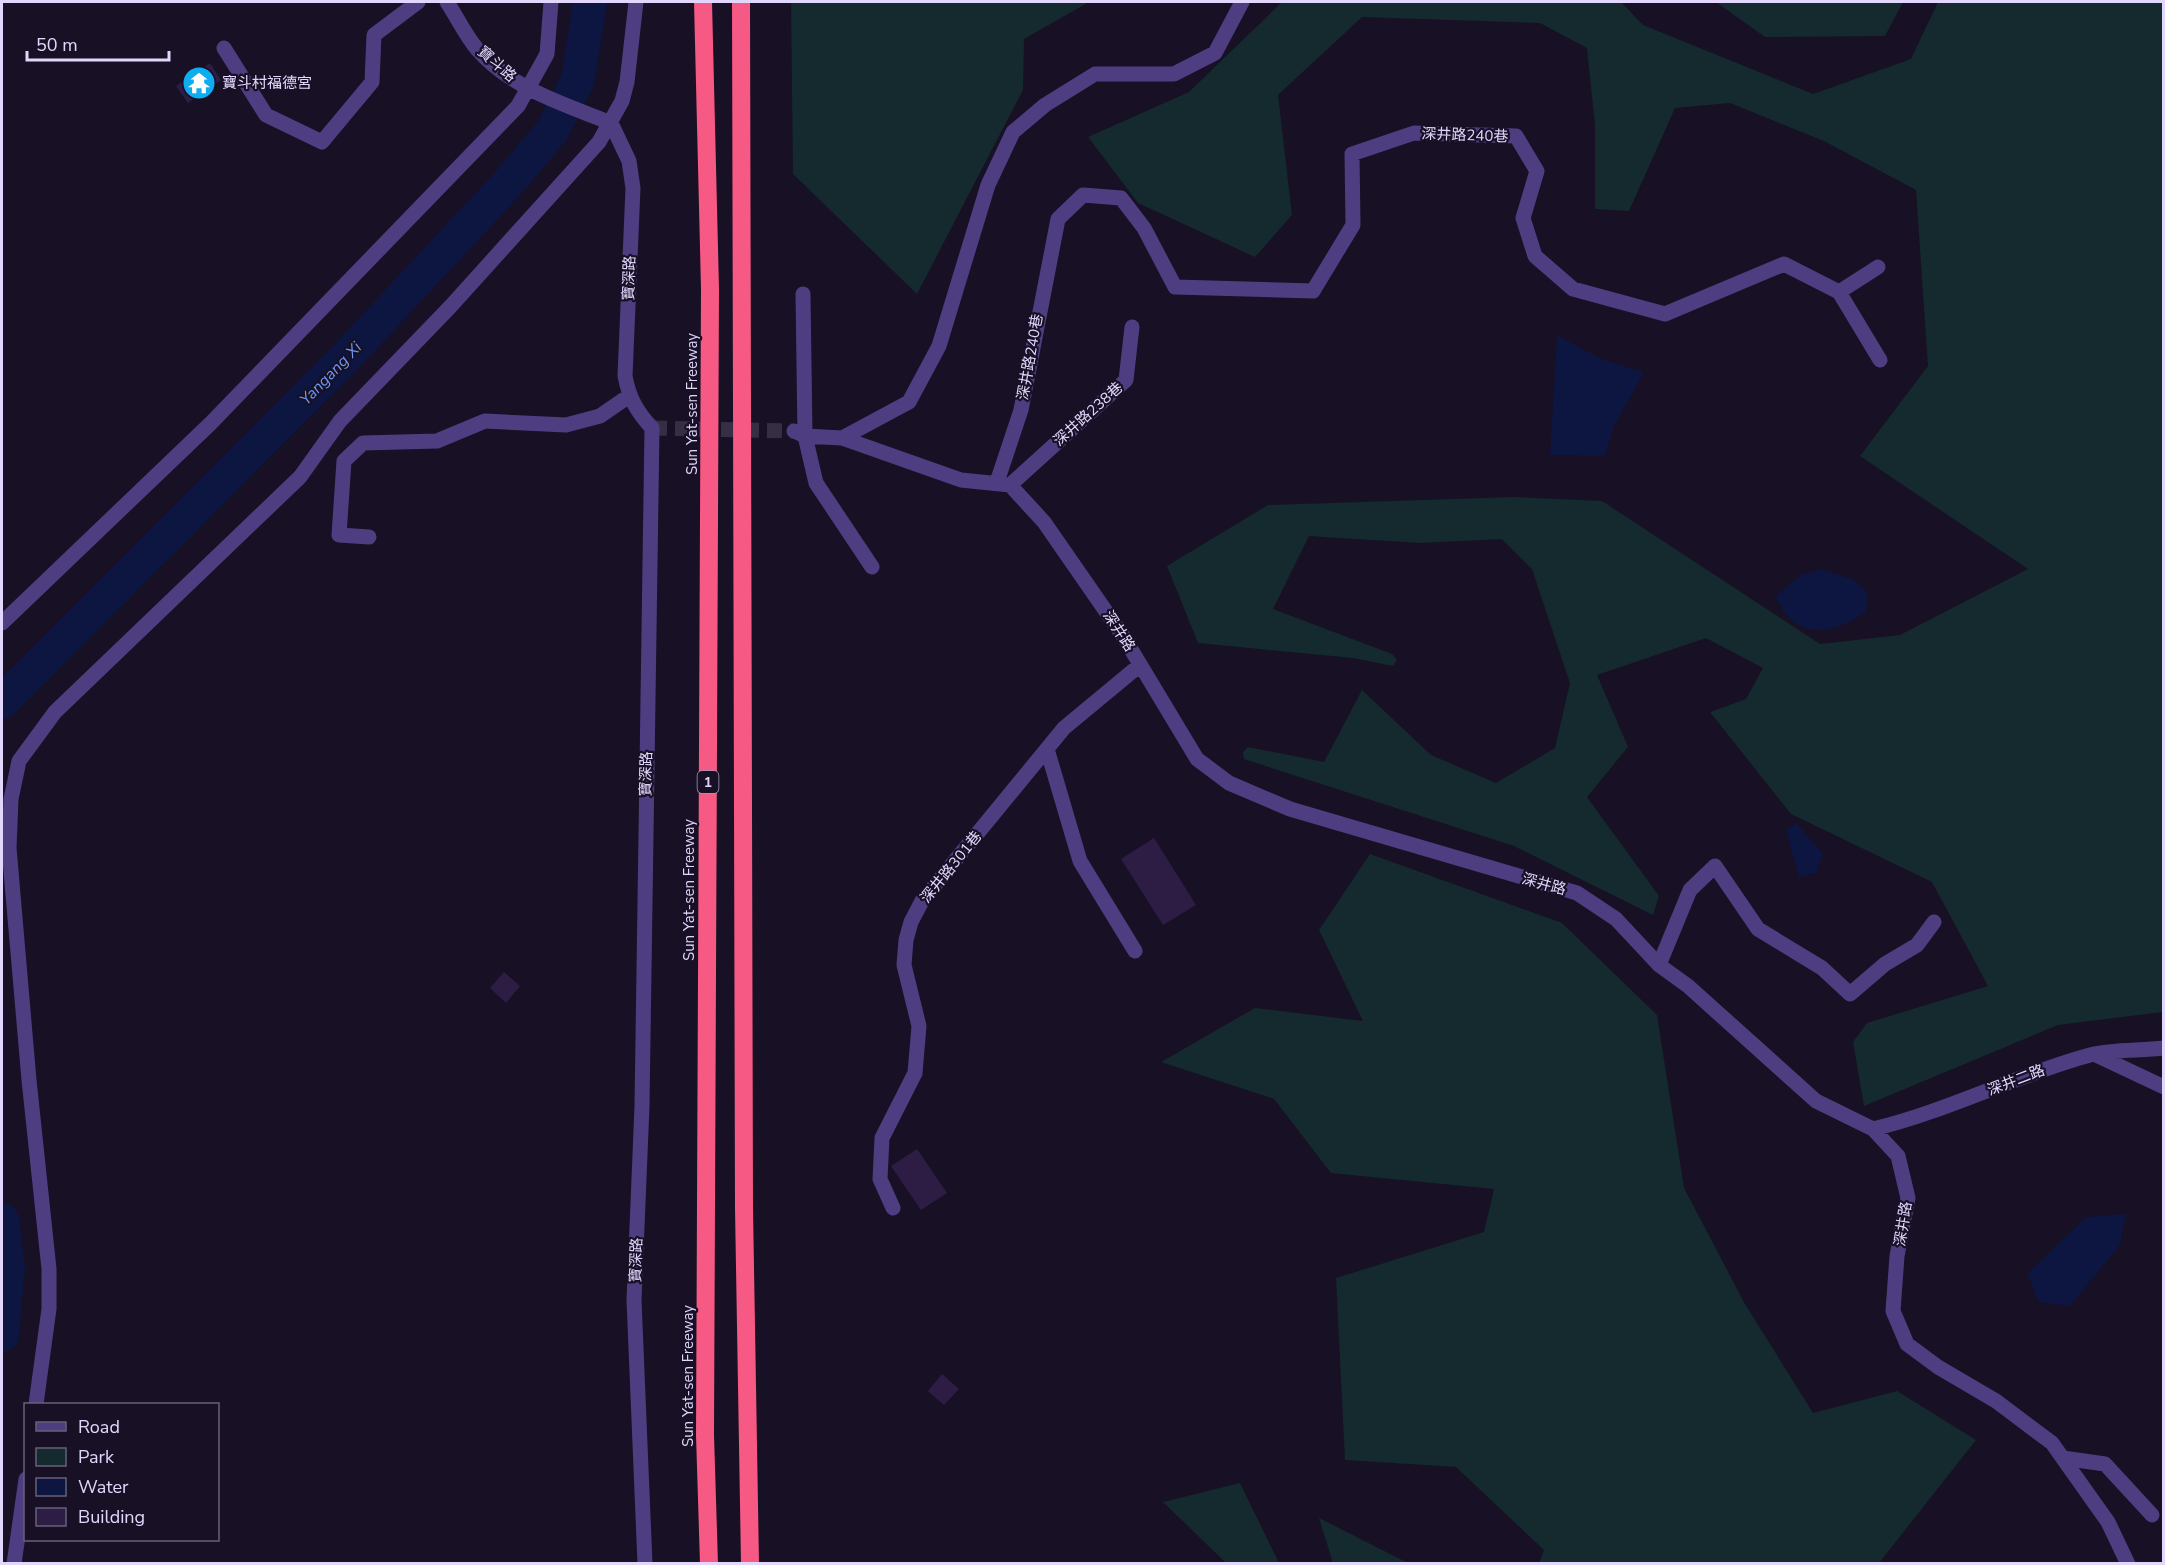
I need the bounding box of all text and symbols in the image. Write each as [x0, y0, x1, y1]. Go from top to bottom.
scale bar [27, 24, 170, 62]
text: 50 m [36, 33, 78, 57]
street label: 寶斗路 [473, 42, 521, 86]
temple icon: 寶斗村福德宮 [181, 65, 217, 101]
place label: 寶斗村福德宮 [222, 73, 312, 93]
street label: 深井路240巷 [1421, 123, 1509, 147]
street label: 寶深路 [618, 255, 640, 301]
street label: 深井路240巷 [1013, 312, 1047, 402]
street label: Sun Yat-sen Freeway [682, 333, 702, 475]
water label: Yangang Xi [295, 337, 367, 410]
street label: 深井路238巷 [1049, 377, 1127, 451]
street label: 深井路 [1098, 607, 1140, 655]
street label: 寶深路 [636, 751, 656, 797]
road number: 1 [698, 771, 718, 793]
street label: Sun Yat-sen Freeway [679, 819, 699, 961]
street label: 深井路301巷 [916, 827, 986, 907]
street label: 深井路 [1520, 869, 1568, 899]
street label: 深井二路 [1984, 1060, 2048, 1100]
street label: 深井路 [1890, 1200, 1916, 1248]
street label: 寶深路 [625, 1237, 647, 1283]
street label: Sun Yat-sen Freeway [678, 1305, 698, 1447]
legend [24, 1403, 219, 1541]
text: Road [78, 1415, 120, 1439]
text: Park [78, 1445, 115, 1469]
text: Water [78, 1475, 129, 1499]
text: Building [78, 1505, 145, 1529]

